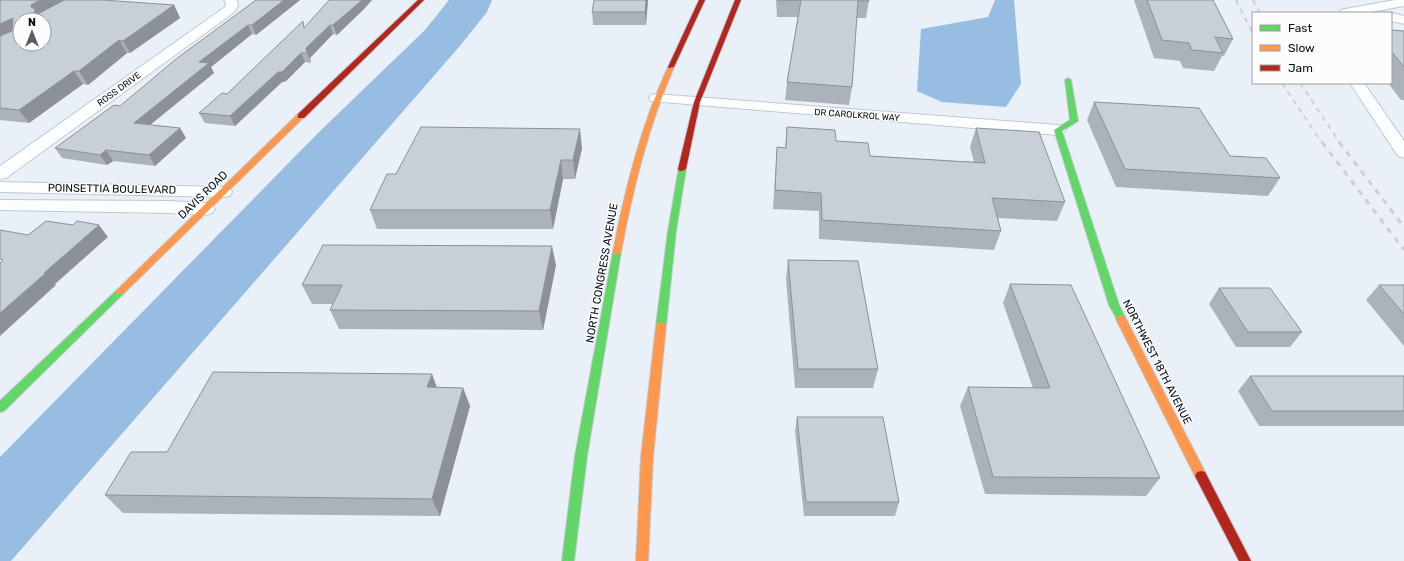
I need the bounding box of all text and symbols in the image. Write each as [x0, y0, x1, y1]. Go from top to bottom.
north arrow [12, 12, 52, 52]
legend [1252, 12, 1392, 84]
text: N [28, 16, 36, 29]
text: Fast [1288, 21, 1312, 35]
text: Slow [1288, 41, 1315, 55]
text: Jam [1288, 61, 1313, 75]
street label: ROSS DRIVE [95, 70, 143, 108]
street label: DR CAROLKROL WAY [814, 107, 900, 123]
street label: DAVIS ROAD [176, 168, 230, 222]
street label: POINSETTIA BOULEVARD [48, 181, 176, 197]
street label: NORTH CONGRESS AVENUE [583, 202, 621, 344]
street label: NORTHWEST 18TH AVENUE [1120, 297, 1194, 427]

